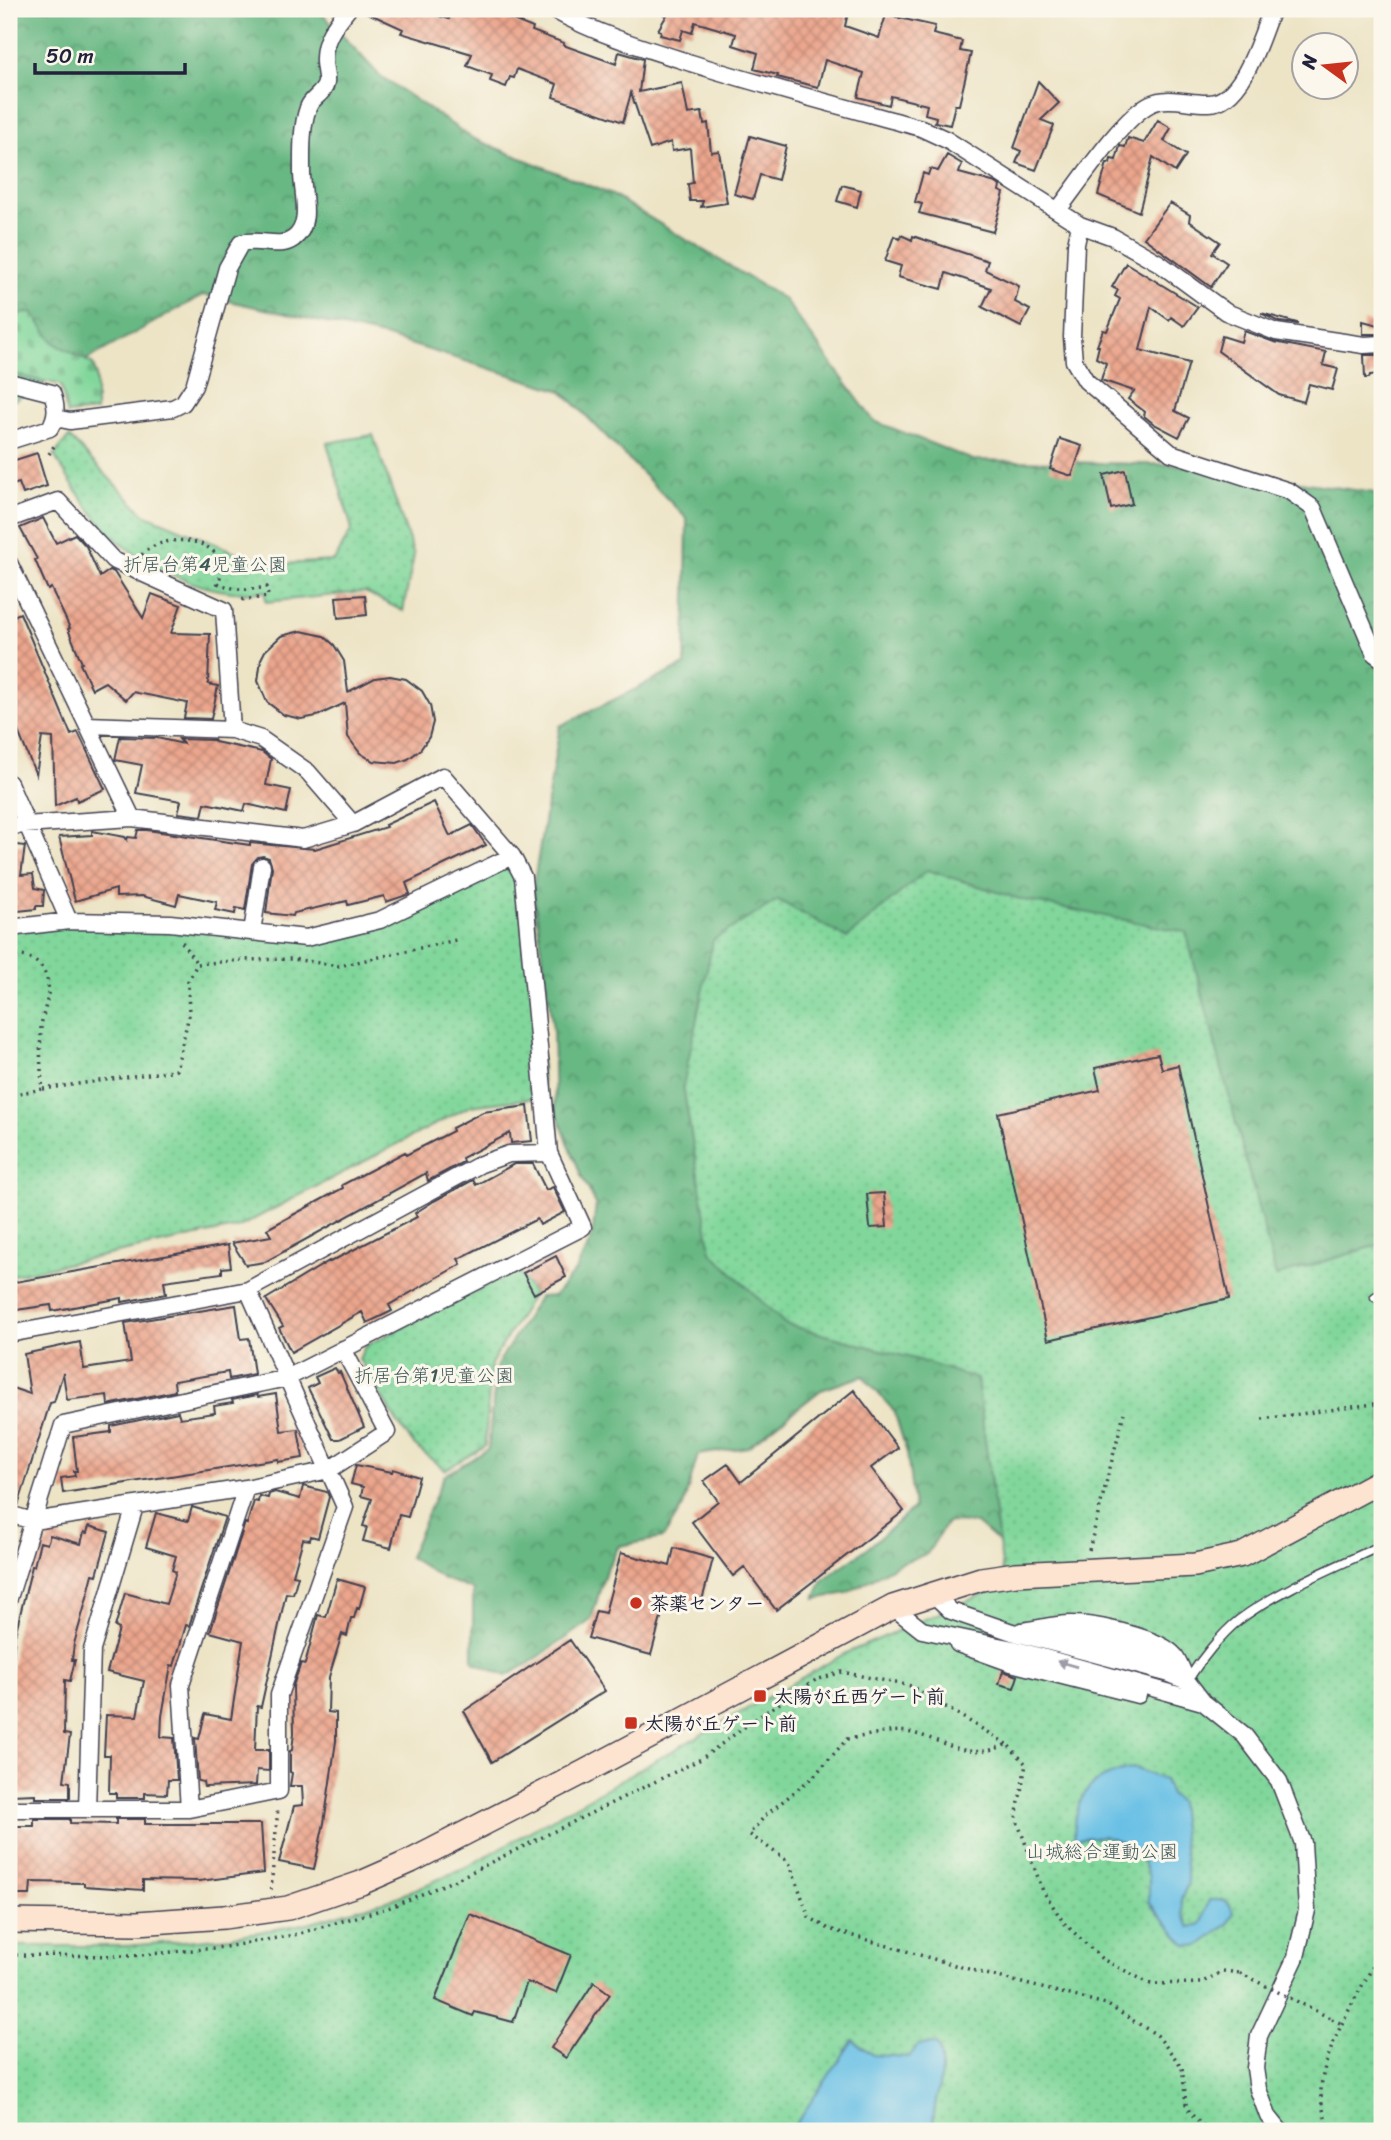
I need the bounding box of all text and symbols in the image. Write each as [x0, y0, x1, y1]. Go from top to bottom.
scale bar [35, 32, 186, 76]
north arrow [1290, 32, 1360, 102]
text: 50 m [46, 37, 94, 75]
text: N [1291, 50, 1327, 73]
park label: 折居台第4児童公園 [123, 548, 287, 581]
park label: 折居台第1児童公園 [354, 1359, 514, 1392]
place label: 茶薬センター [650, 1587, 764, 1620]
marker: 茶薬センター [628, 1595, 644, 1611]
one-way arrow [1056, 1658, 1077, 1668]
place label: 太陽が丘西ゲート前 [774, 1680, 945, 1713]
marker: 太陽が丘西ゲート前 [752, 1688, 768, 1704]
place label: 太陽が丘ゲート前 [645, 1707, 797, 1740]
marker: 太陽が丘ゲート前 [623, 1715, 639, 1731]
park label: 山城総合運動公園 [1026, 1835, 1178, 1868]

